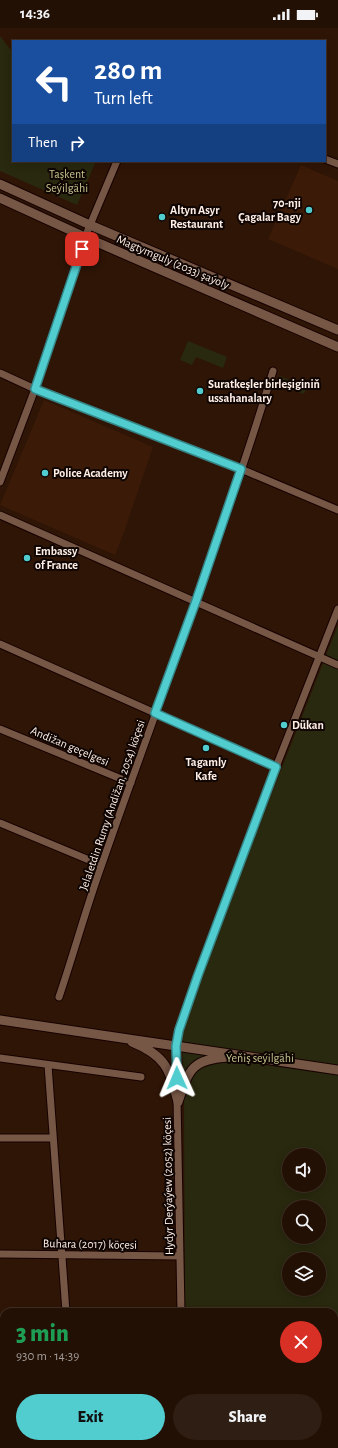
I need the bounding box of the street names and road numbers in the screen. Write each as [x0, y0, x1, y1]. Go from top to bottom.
street label: Magtymguly (2033) şaýoly [115, 233, 231, 292]
street label: Jelaletdin Rumy (Andižan, 2054) köçesi [77, 718, 148, 892]
street label: Andižan geçelgesi [29, 724, 111, 768]
street label: Hydyr Derýaýew (2052) köçesi [161, 1117, 176, 1255]
street label: Buhara (2017) köçesi [43, 1237, 137, 1251]

